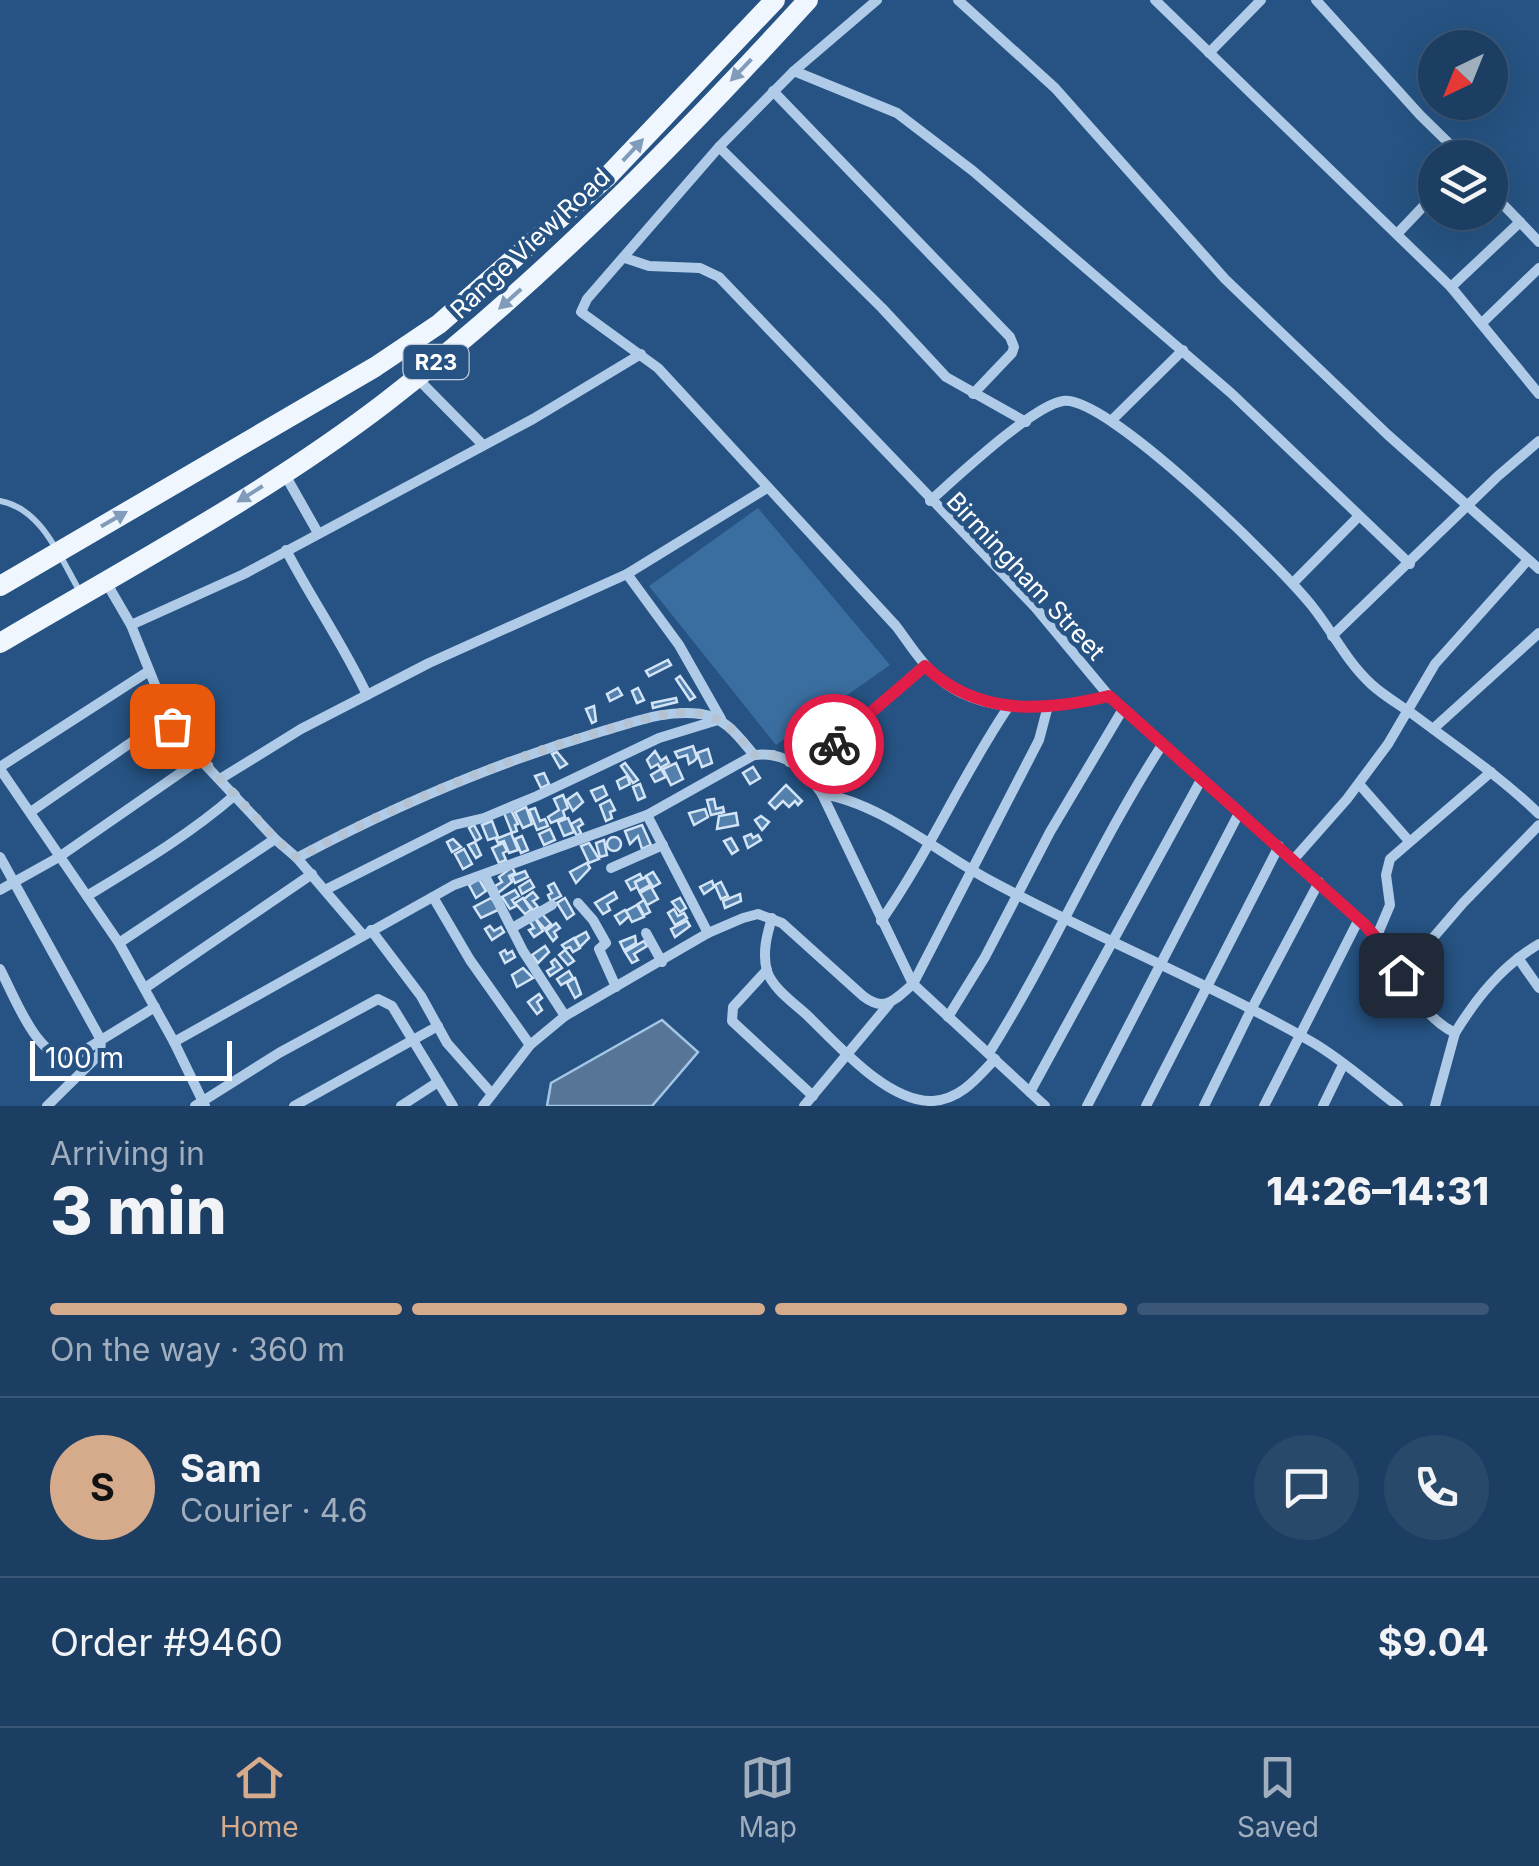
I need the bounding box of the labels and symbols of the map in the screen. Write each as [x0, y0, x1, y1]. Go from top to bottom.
north arrow [1418, 30, 1508, 120]
one-way arrow [730, 58, 753, 82]
one-way arrow [621, 138, 644, 162]
street label: Range View Road [444, 161, 616, 325]
one-way arrow [498, 288, 523, 310]
road number: R23 [404, 345, 468, 379]
one-way arrow [236, 484, 264, 502]
street label: Birmingham Street [940, 486, 1112, 666]
one-way arrow [100, 510, 128, 528]
pin [130, 684, 215, 769]
courier [784, 694, 884, 794]
pin [1359, 933, 1444, 1018]
scale bar [30, 1036, 232, 1080]

